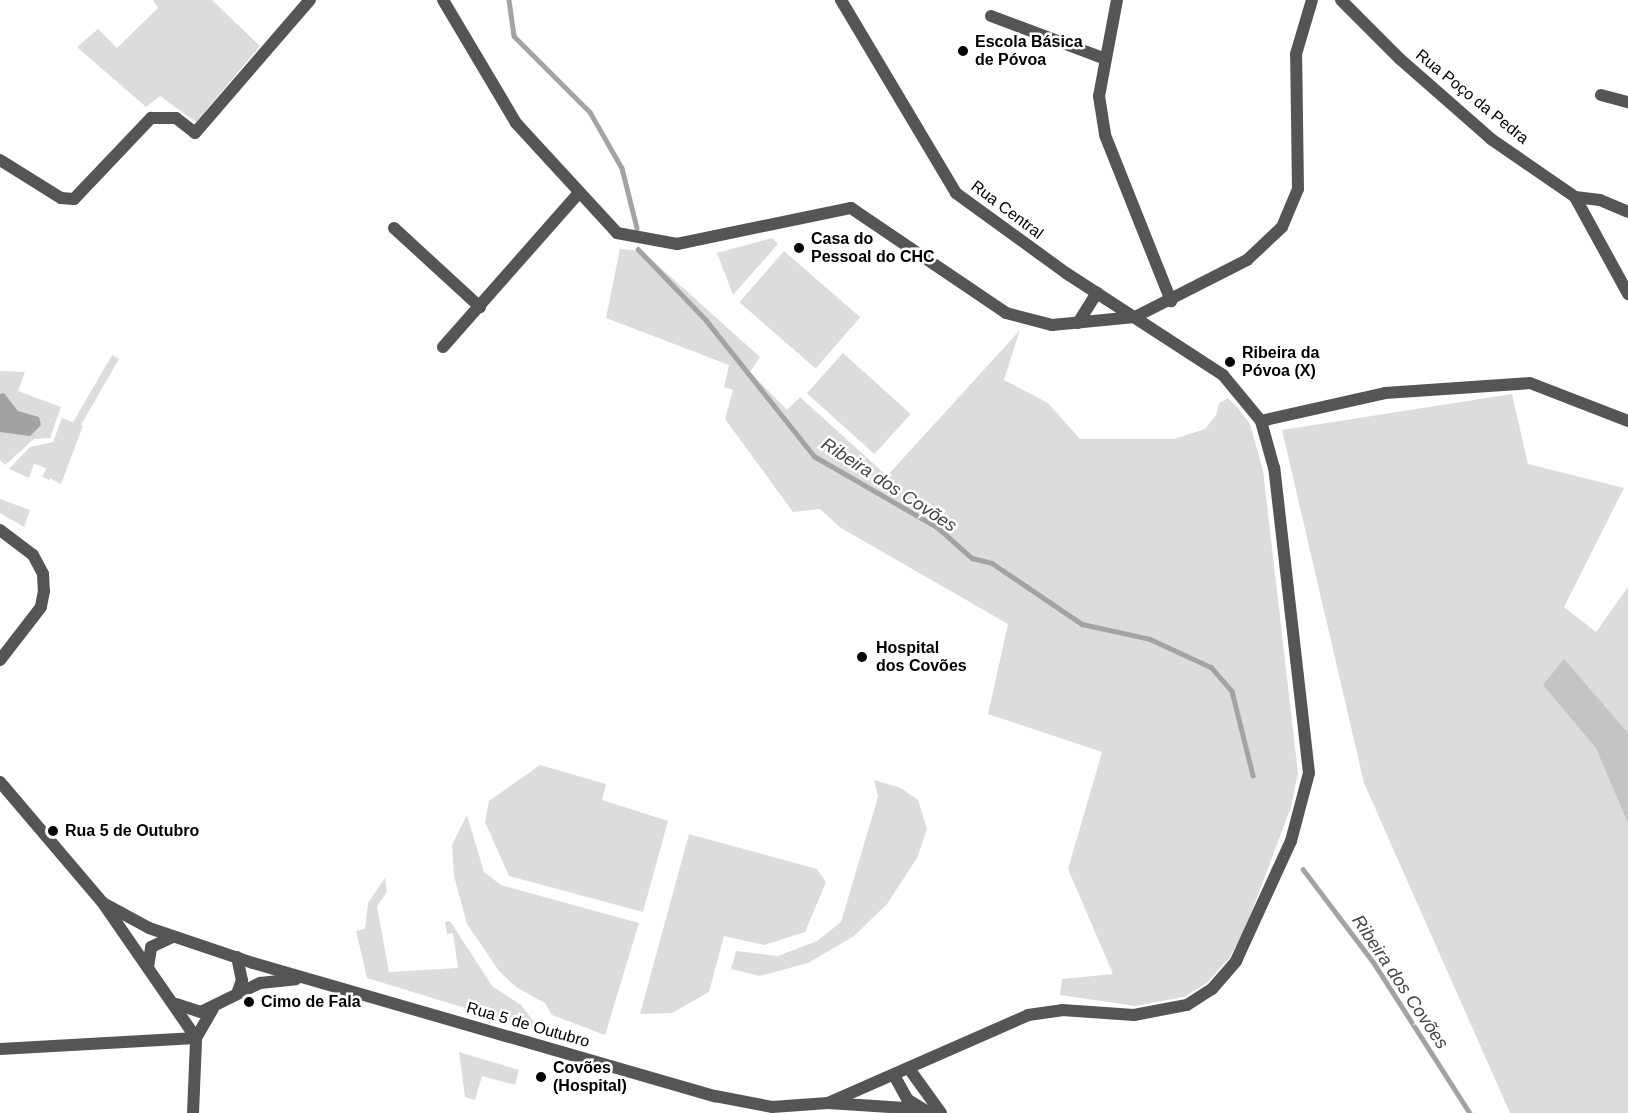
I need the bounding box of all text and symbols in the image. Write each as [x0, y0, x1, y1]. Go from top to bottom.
place label: Escola Básica de Póvoa [975, 32, 1083, 70]
marker: Escola Básica de Póvoa [956, 44, 970, 58]
street label: Rua Poço da Pedra [1412, 46, 1532, 148]
street label: Rua Central [967, 177, 1047, 243]
place label: Casa do Pessoal do CHC [811, 229, 935, 267]
marker: Casa do Pessoal do CHC [792, 241, 806, 255]
place label: Ribeira da Póvoa (X) [1242, 343, 1319, 381]
marker: Ribeira da Póvoa (X) [1223, 355, 1237, 369]
water label: Ribeira dos Covões [817, 433, 961, 537]
place label: Hospital dos Covões [876, 638, 967, 676]
marker: Hospital dos Covões [853, 648, 871, 666]
place label: Rua 5 de Outubro [65, 821, 199, 841]
marker: Rua 5 de Outubro [46, 824, 60, 838]
water label: Ribeira dos Covões [1347, 911, 1453, 1053]
place label: Cimo de Fala [261, 992, 361, 1012]
marker: Cimo de Fala [242, 995, 256, 1009]
street label: Rua 5 de Outubro [464, 998, 592, 1052]
place label: Covões (Hospital) [553, 1058, 627, 1096]
marker: Covões (Hospital) [534, 1070, 548, 1084]

